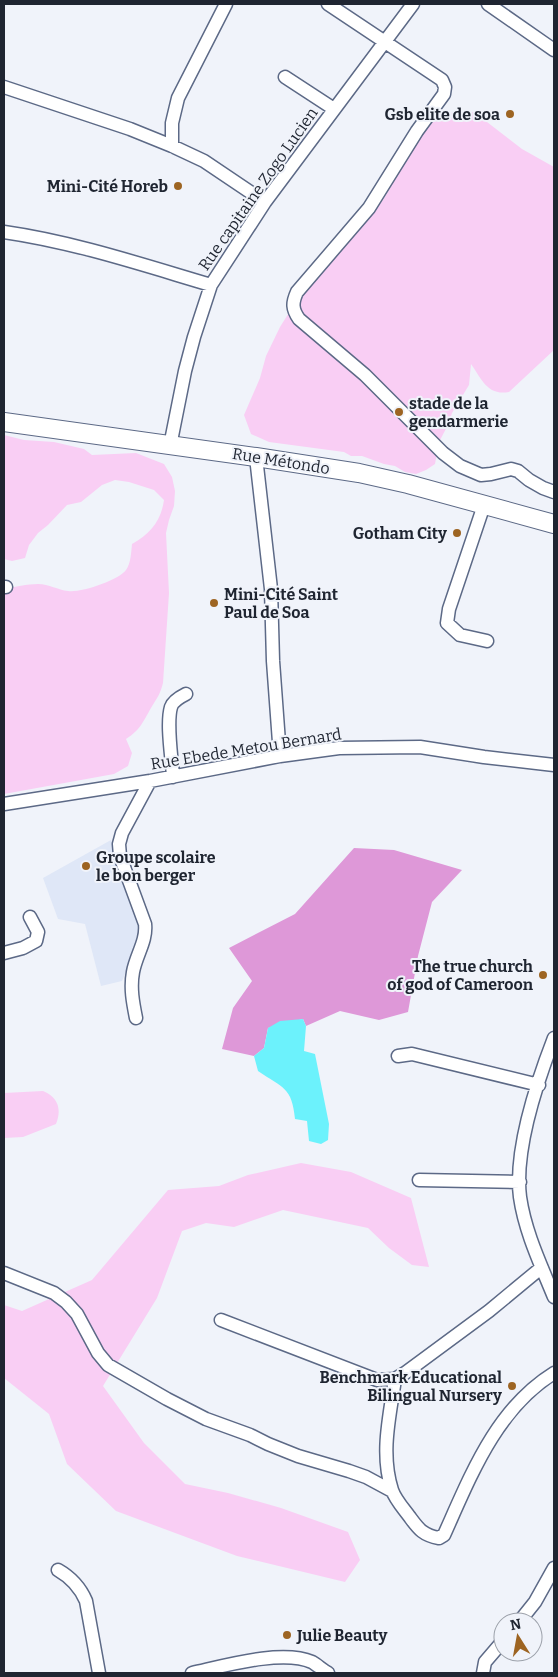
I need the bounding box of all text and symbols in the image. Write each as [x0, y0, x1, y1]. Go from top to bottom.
street label: Rue capitaine Zogo Lucien [194, 104, 322, 274]
place label: Gsb elite de soa [384, 105, 500, 124]
marker: Gsb elite de soa [504, 108, 516, 120]
place label: Mini-Cité Horeb [47, 177, 168, 196]
marker: Mini-Cité Horeb [172, 180, 184, 192]
place label: stade de la gendarmerie [409, 394, 509, 431]
marker: stade de la gendarmerie [393, 406, 405, 418]
street label: Rue Métondo [231, 444, 331, 478]
place label: Gotham City [353, 524, 447, 543]
marker: Gotham City [451, 527, 463, 539]
place label: Mini-Cité Saint Paul de Soa [224, 585, 339, 622]
marker: Mini-Cité Saint Paul de Soa [208, 597, 220, 609]
street label: Rue Ebede Metou Bernard [149, 724, 343, 773]
place label: Groupe scolaire le bon berger [96, 848, 216, 885]
marker: Groupe scolaire le bon berger [80, 860, 92, 872]
place label: The true church of god of Cameroon [387, 957, 534, 994]
marker: The true church of god of Cameroon [537, 969, 549, 981]
place label: Benchmark Educational Bilingual Nursery [319, 1368, 502, 1405]
marker: Benchmark Educational Bilingual Nursery [506, 1380, 518, 1392]
north arrow [493, 1612, 543, 1662]
text: N [509, 1615, 523, 1634]
place label: Julie Beauty [296, 1626, 387, 1645]
marker: Julie Beauty [281, 1629, 293, 1641]

